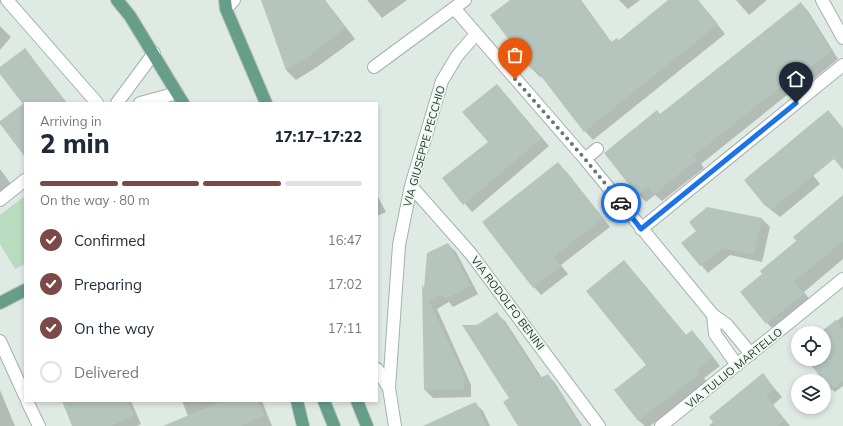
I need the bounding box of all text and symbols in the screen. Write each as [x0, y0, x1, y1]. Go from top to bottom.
pin [498, 38, 532, 79]
icon: bag [504, 44, 526, 66]
pin [779, 62, 813, 103]
icon: home [785, 68, 807, 90]
street label: VIA GIUSEPPE PECCHIO [400, 84, 448, 208]
text: Arriving in [40, 113, 102, 129]
text: 2 min [40, 127, 110, 160]
text: 17:17–17:22 [275, 127, 362, 146]
courier [601, 183, 641, 223]
text: On the way · 80 m [40, 192, 150, 208]
icon: car [610, 192, 632, 214]
icon: check [40, 229, 62, 251]
text: Confirmed [74, 231, 145, 250]
text: 16:47 [328, 232, 362, 248]
street label: VIA RODOLFO BENINI [468, 253, 548, 353]
icon: check [40, 273, 62, 295]
text: Preparing [74, 275, 142, 294]
text: 17:02 [328, 276, 362, 292]
icon: check [40, 317, 62, 339]
text: On the way [74, 319, 154, 338]
text: 17:11 [328, 320, 362, 336]
street label: VIA TULLIO MARTELLO [683, 325, 785, 411]
map controls [791, 326, 831, 414]
button: locate [791, 326, 831, 366]
text: Delivered [74, 363, 139, 382]
button: layers [791, 374, 831, 414]

